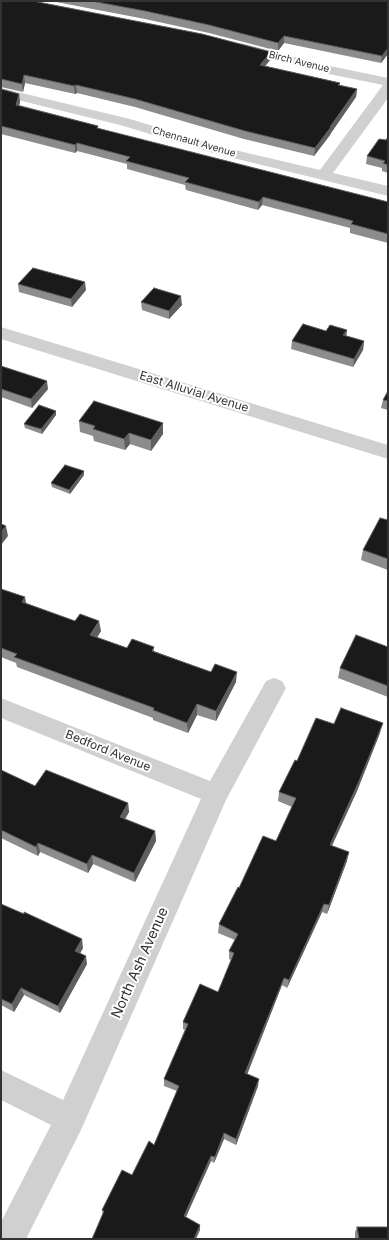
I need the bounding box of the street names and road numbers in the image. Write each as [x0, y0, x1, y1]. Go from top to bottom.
street label: Birch Avenue [267, 49, 331, 75]
street label: Chennault Avenue [151, 124, 237, 160]
street label: East Alluvial Avenue [138, 369, 250, 415]
street label: Bedford Avenue [63, 727, 153, 775]
street label: North Ash Avenue [108, 905, 172, 1021]

